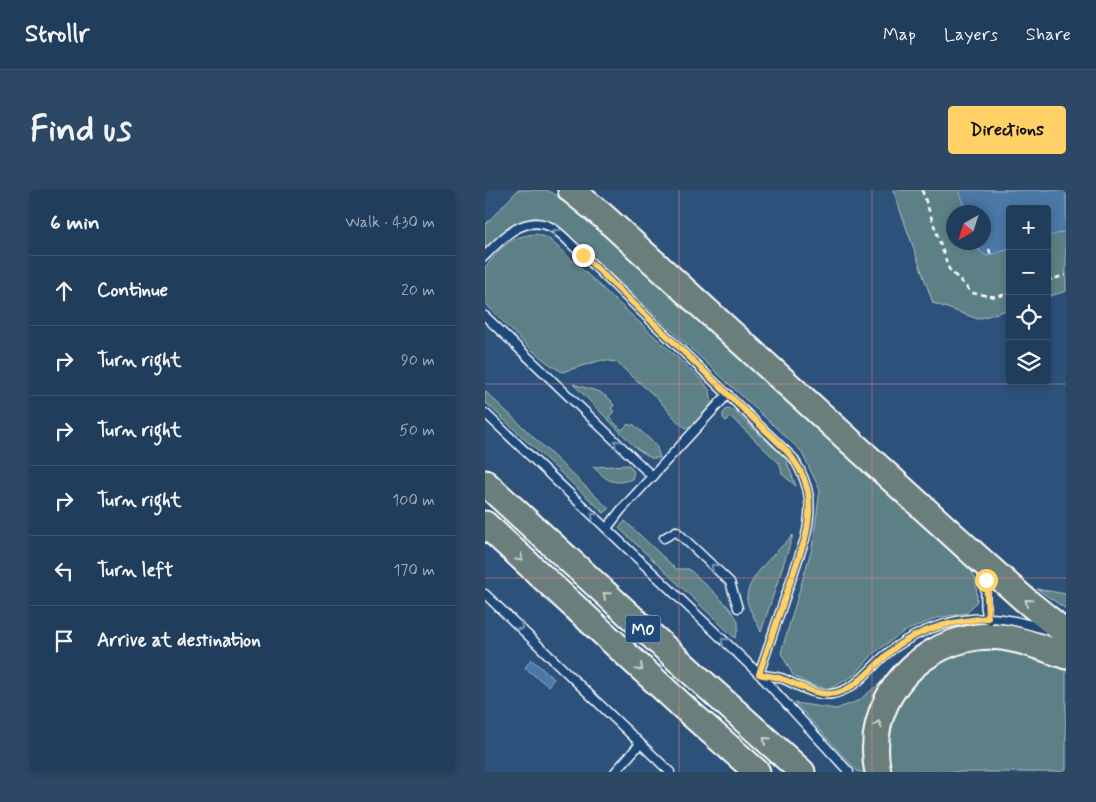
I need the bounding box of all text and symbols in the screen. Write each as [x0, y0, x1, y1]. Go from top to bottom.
text: Strollr [25, 19, 89, 50]
text: Map [883, 23, 916, 47]
text: Layers [944, 23, 998, 47]
text: Share [1026, 23, 1071, 47]
button: Directions [948, 106, 1066, 154]
text: Find us [30, 107, 132, 153]
north arrow [946, 205, 991, 250]
map controls [1006, 205, 1051, 385]
button: + [1006, 205, 1051, 250]
text: 6 min [50, 209, 100, 237]
text: Walk · 430 m [345, 212, 435, 233]
one-way arrow [552, 229, 562, 238]
route end [572, 244, 595, 267]
button: − [1006, 250, 1051, 295]
icon: ahead [50, 277, 78, 305]
text: Continue [97, 278, 168, 303]
text: 20 m [401, 280, 435, 301]
button: locate [1006, 295, 1051, 340]
button: layers [1006, 340, 1051, 385]
icon: right [50, 347, 78, 375]
text: Turn right [97, 348, 181, 373]
text: 90 m [401, 350, 435, 371]
icon: right [50, 417, 78, 445]
text: Turn right [97, 418, 181, 443]
text: 50 m [399, 420, 435, 441]
one-way arrow [614, 440, 623, 449]
icon: right [50, 487, 78, 515]
text: Turn right [97, 488, 181, 513]
text: 100 m [392, 490, 435, 511]
one-way arrow [591, 513, 600, 522]
one-way arrow [515, 552, 524, 561]
icon: left [50, 557, 78, 585]
text: Turn left [97, 558, 173, 583]
text: 170 m [393, 560, 435, 581]
one-way arrow [711, 564, 720, 573]
route start [975, 569, 998, 592]
one-way arrow [603, 592, 612, 601]
one-way arrow [1025, 600, 1034, 608]
road number: M0 [625, 616, 661, 642]
one-way arrow [515, 621, 524, 630]
icon: arrive [50, 627, 78, 655]
text: Arrive at destination [97, 628, 261, 653]
one-way arrow [721, 638, 730, 647]
one-way arrow [635, 662, 644, 671]
one-way arrow [872, 719, 883, 728]
one-way arrow [762, 736, 771, 745]

